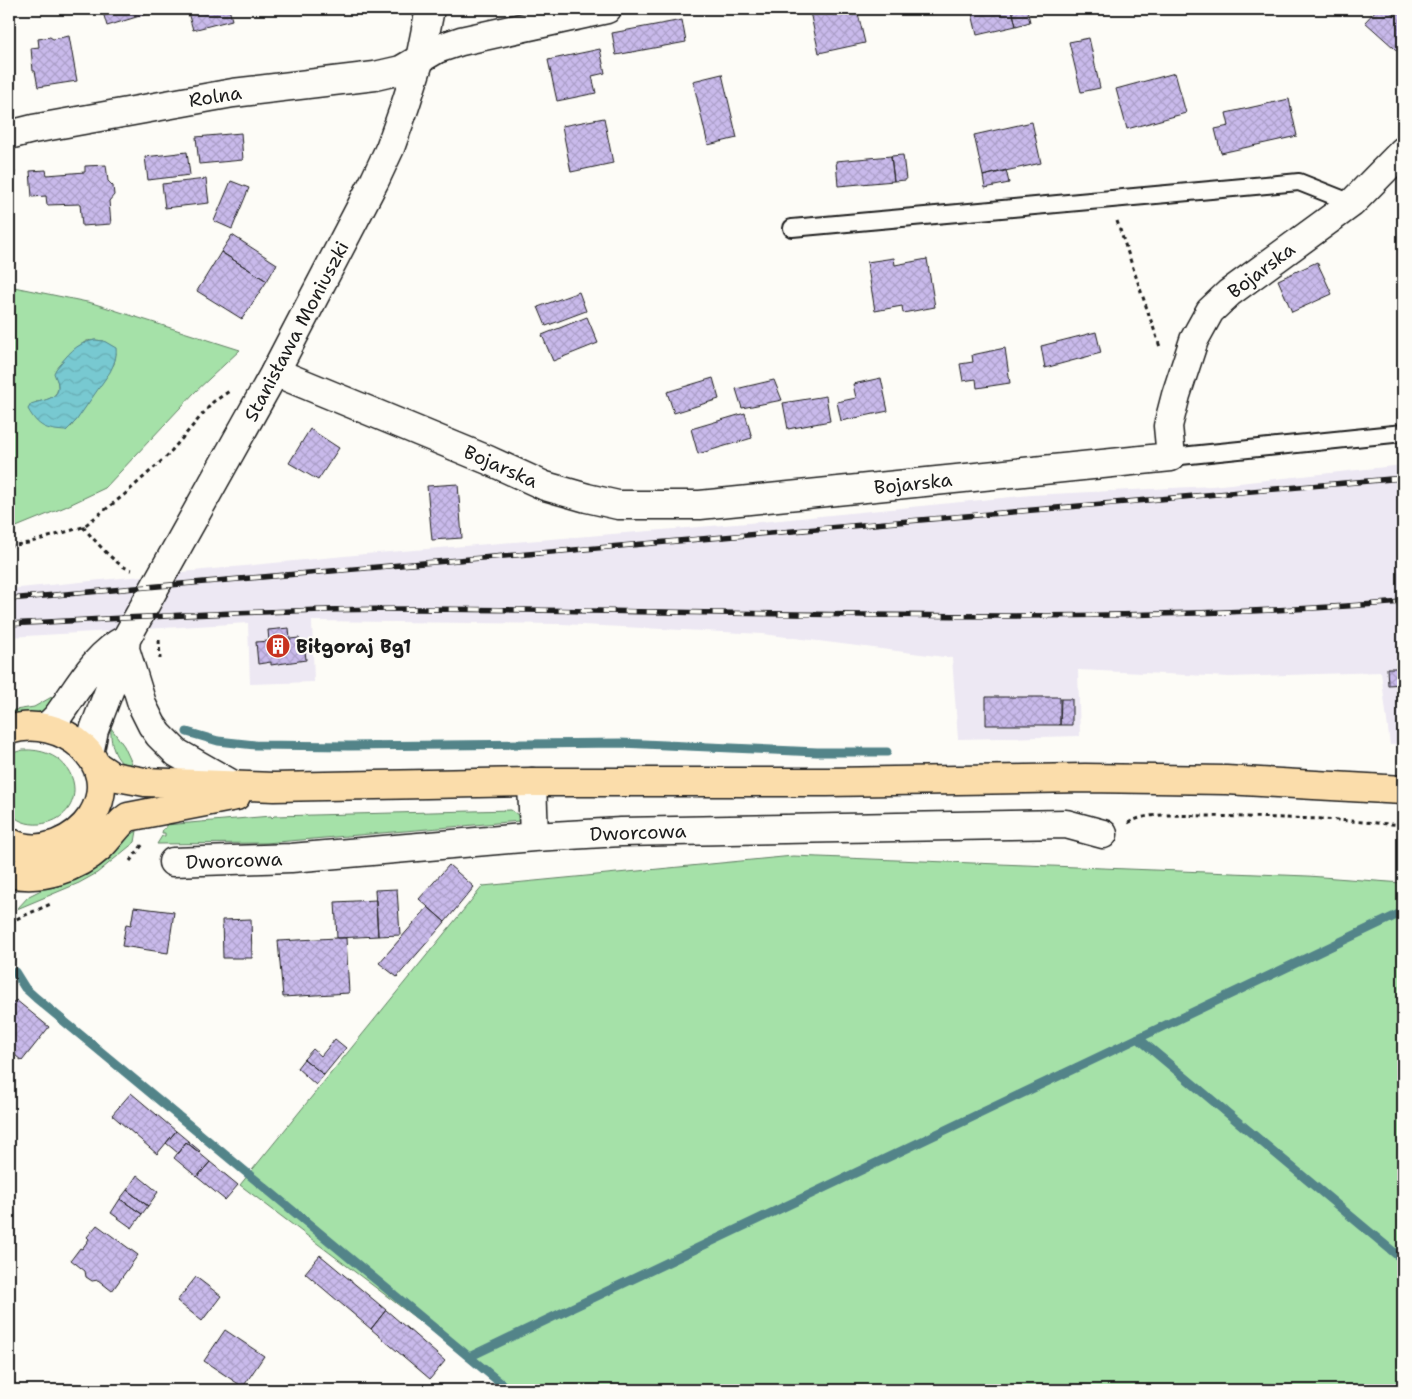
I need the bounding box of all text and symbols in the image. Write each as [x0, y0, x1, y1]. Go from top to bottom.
street label: Rolna [187, 80, 243, 113]
street label: Stanisława Moniuszki [238, 237, 355, 426]
street label: Bojarska [1222, 237, 1300, 304]
street label: Bojarska [460, 439, 542, 494]
street label: Bojarska [873, 467, 954, 500]
building icon: Biłgoraj Bg1 [265, 633, 291, 659]
place label: Biłgoraj Bg1 [296, 634, 412, 659]
street label: Dworcowa [589, 818, 687, 847]
street label: Dworcowa [185, 846, 283, 875]

